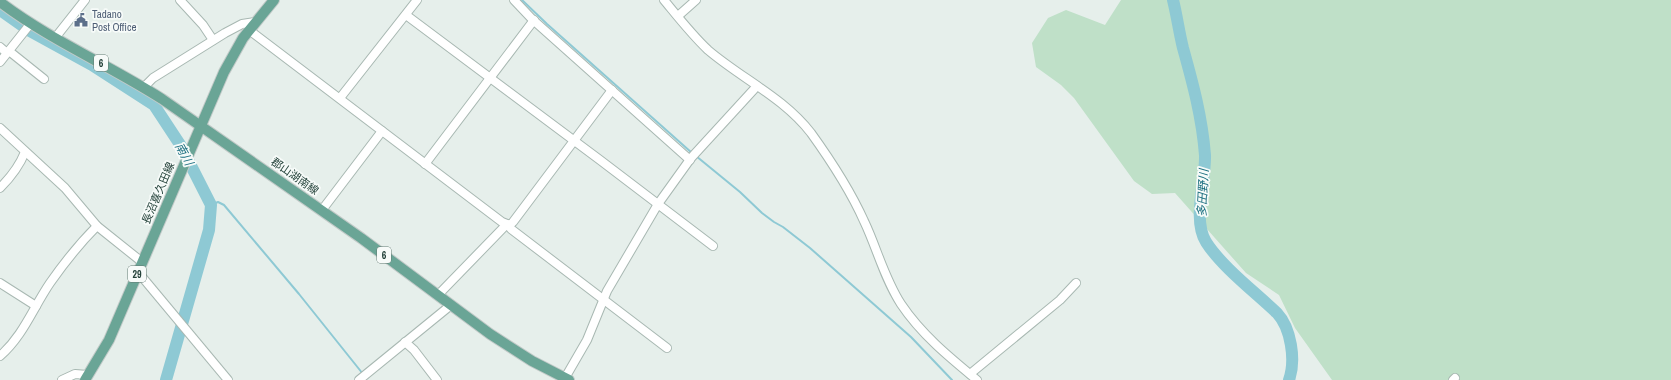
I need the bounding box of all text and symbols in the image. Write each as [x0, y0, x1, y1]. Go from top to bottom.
place label: Tadano Post Office [92, 7, 136, 34]
public building icon: Tadano Post Office [73, 12, 89, 28]
road number: 6 [94, 55, 108, 71]
water label: 南川 [171, 140, 198, 170]
street label: 郡山湖南線 [268, 154, 322, 198]
street label: 長沼喜久田線 [139, 160, 177, 226]
water label: 多田野川 [1194, 167, 1212, 217]
road number: 6 [377, 247, 391, 263]
road number: 29 [128, 266, 146, 282]

